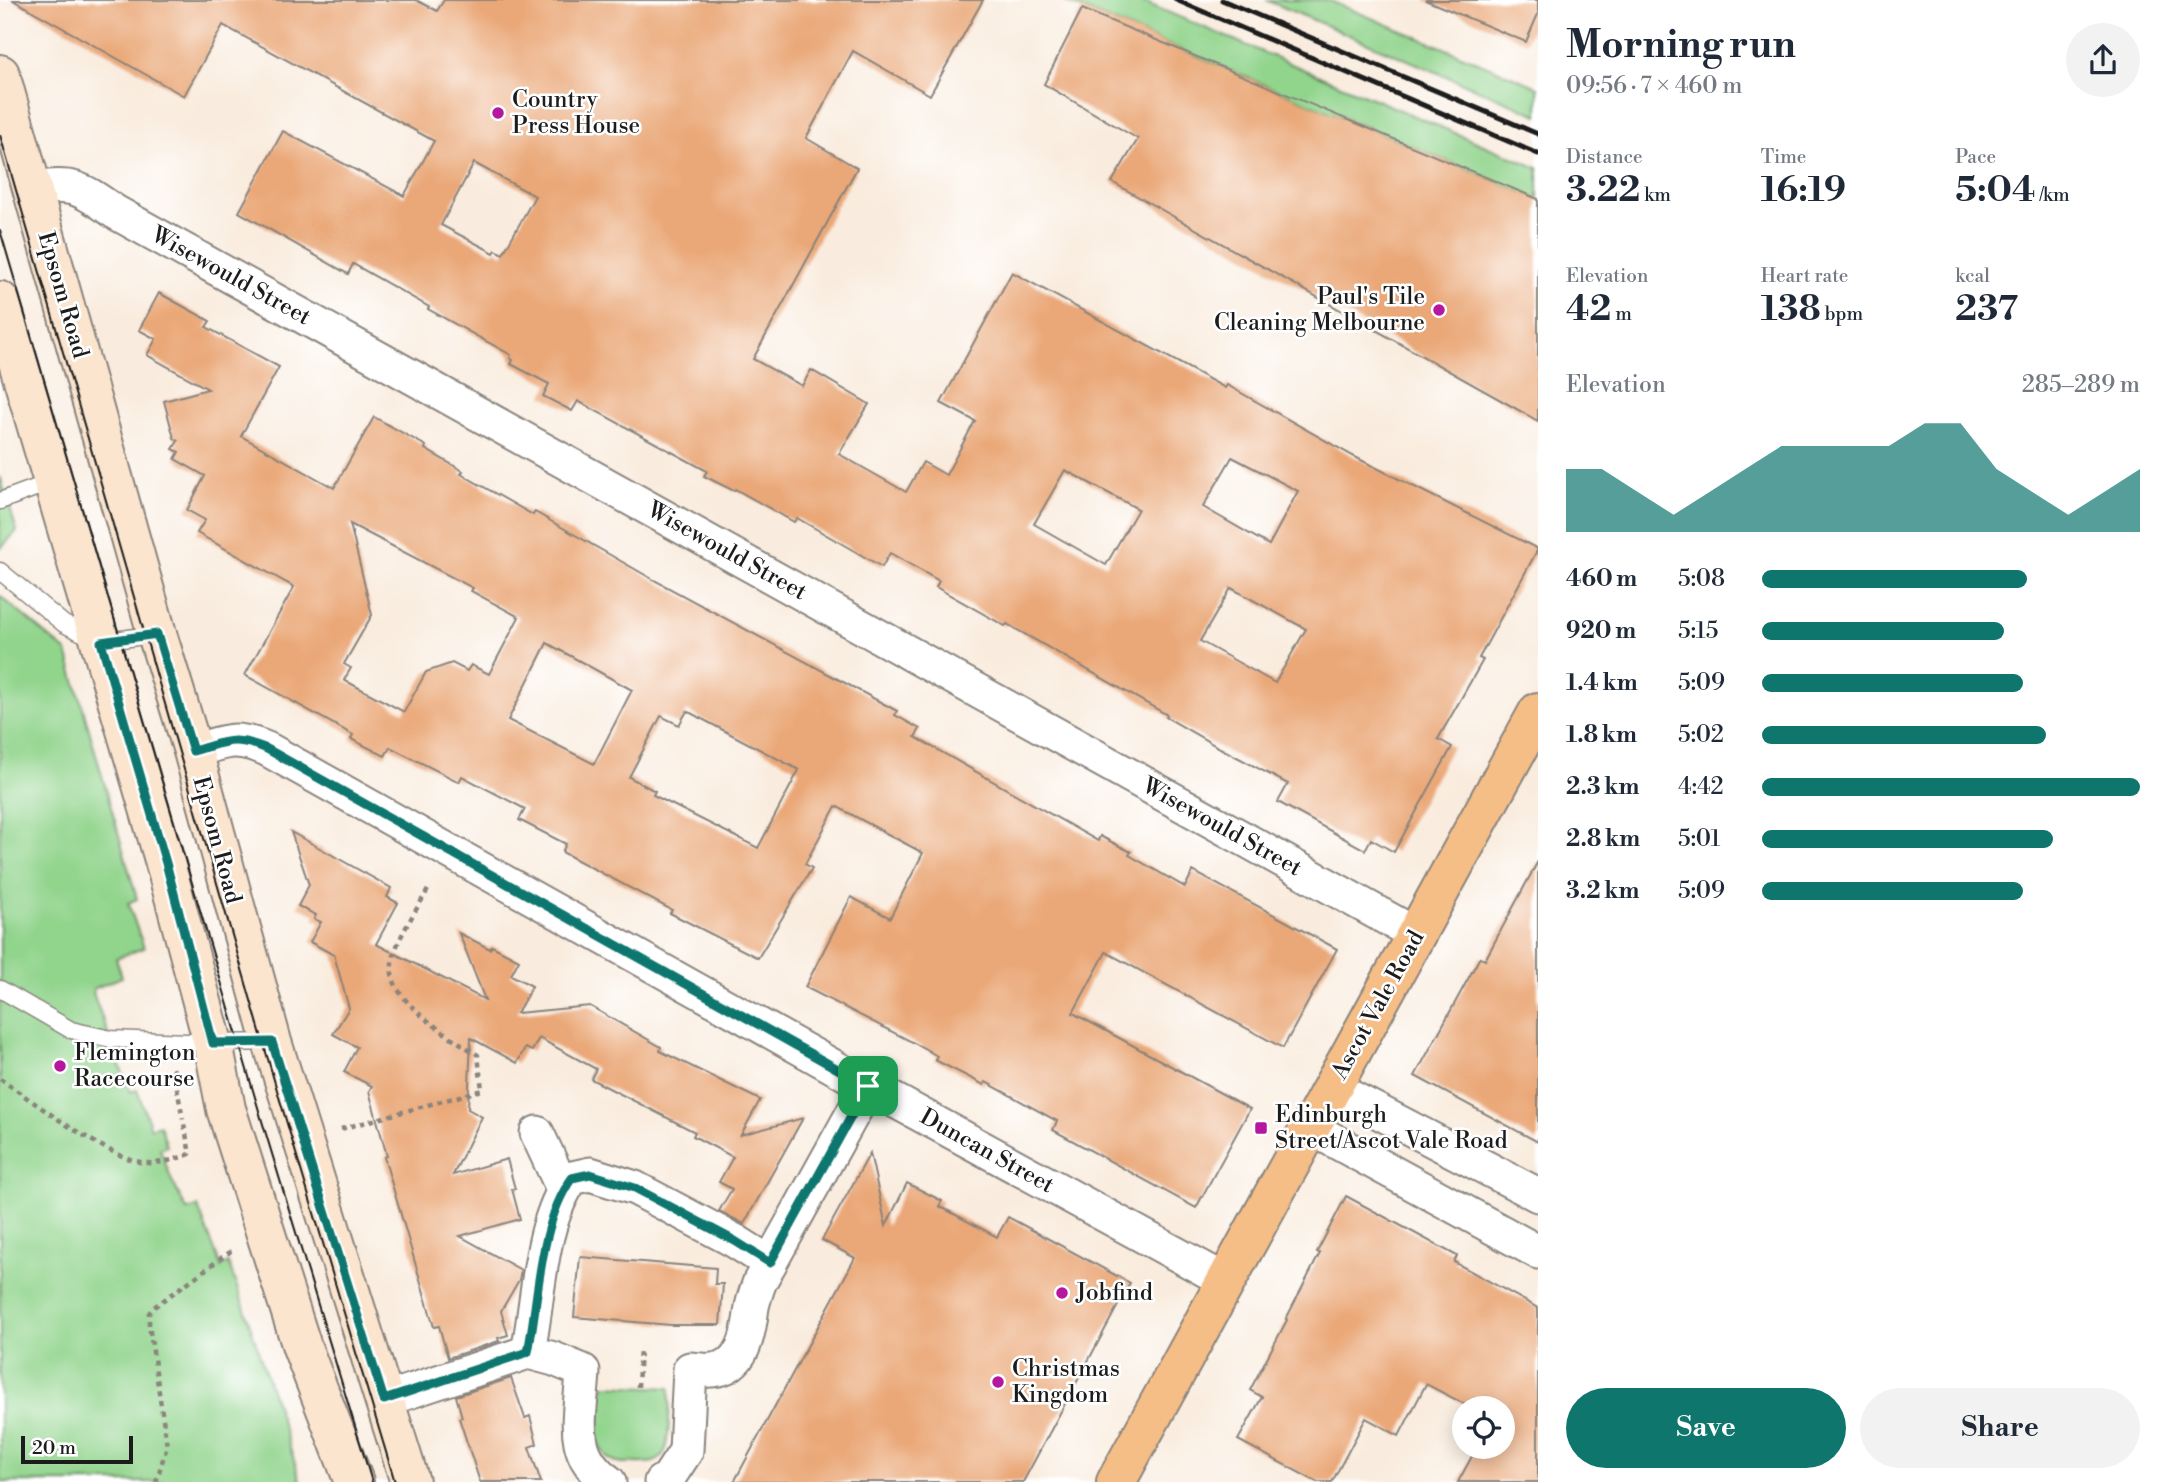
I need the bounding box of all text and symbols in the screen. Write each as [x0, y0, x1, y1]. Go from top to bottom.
text: Morning run [1566, 22, 1796, 69]
button: share [2066, 23, 2140, 97]
text: 09:56 · 7 × 460 m [1566, 72, 1742, 100]
place label: Country Press House [512, 86, 640, 140]
marker: Country Press House [490, 105, 506, 121]
text: Distance [1566, 145, 1643, 169]
text: Time [1761, 145, 1806, 169]
text: Pace [1955, 145, 1996, 169]
text: 3.22 [1566, 169, 1640, 212]
text: 16:19 [1761, 169, 1846, 212]
text: 5:04 [1955, 169, 2036, 212]
text: km [1640, 183, 1671, 207]
text: /km [2036, 183, 2070, 207]
street label: Wisewould Street [145, 220, 316, 331]
street label: Epsom Road [32, 228, 94, 362]
text: Elevation [1566, 264, 1648, 288]
text: Heart rate [1761, 264, 1848, 288]
text: kcal [1955, 264, 1990, 288]
place label: Paul's Tile Cleaning Melbourne [1214, 283, 1425, 337]
text: 42 [1566, 288, 1611, 331]
text: 138 [1761, 288, 1821, 331]
text: 237 [1955, 288, 2018, 331]
marker: Paul's Tile Cleaning Melbourne [1431, 302, 1447, 318]
text: m [1611, 302, 1632, 326]
text: bpm [1821, 302, 1863, 326]
text: Elevation [1566, 371, 1666, 399]
text: 285–289 m [2022, 371, 2140, 399]
street label: Wisewould Street [641, 495, 812, 606]
text: 460 m [1566, 565, 1637, 593]
text: 5:08 [1678, 565, 1725, 593]
text: 920 m [1566, 617, 1636, 645]
text: 5:15 [1678, 617, 1718, 645]
text: 1.4 km [1566, 669, 1638, 697]
text: 5:09 [1678, 669, 1725, 697]
text: 1.8 km [1566, 721, 1637, 749]
text: 5:02 [1678, 721, 1724, 749]
street label: Wisewould Street [1136, 771, 1307, 882]
street label: Epsom Road [187, 773, 247, 907]
text: 2.3 km [1566, 773, 1639, 801]
text: 4:42 [1678, 773, 1724, 801]
text: 2.8 km [1566, 825, 1640, 853]
text: 5:01 [1678, 825, 1720, 853]
text: 3.2 km [1566, 877, 1639, 905]
text: 5:09 [1678, 877, 1725, 905]
street label: Ascot Vale Road [1325, 926, 1430, 1085]
place label: Flemington Racecourse [74, 1039, 196, 1093]
pin [838, 1056, 898, 1116]
marker: Flemington Racecourse [52, 1058, 68, 1074]
icon: arrive [849, 1067, 887, 1105]
place label: Edinburgh Street/Ascot Vale Road [1275, 1101, 1508, 1155]
street label: Duncan Street [915, 1103, 1059, 1199]
marker: Edinburgh Street/Ascot Vale Road [1253, 1120, 1269, 1136]
place label: Jobfind [1075, 1279, 1153, 1307]
marker: Jobfind [1054, 1285, 1070, 1301]
place label: Christmas Kingdom [1012, 1355, 1120, 1409]
marker: Christmas Kingdom [990, 1374, 1006, 1390]
button: Save [1566, 1388, 1846, 1468]
button: Share [1860, 1388, 2140, 1468]
map controls [1452, 1396, 1515, 1459]
button: locate [1452, 1396, 1515, 1459]
scale bar [21, 1433, 133, 1465]
text: 20 m [32, 1436, 76, 1460]

